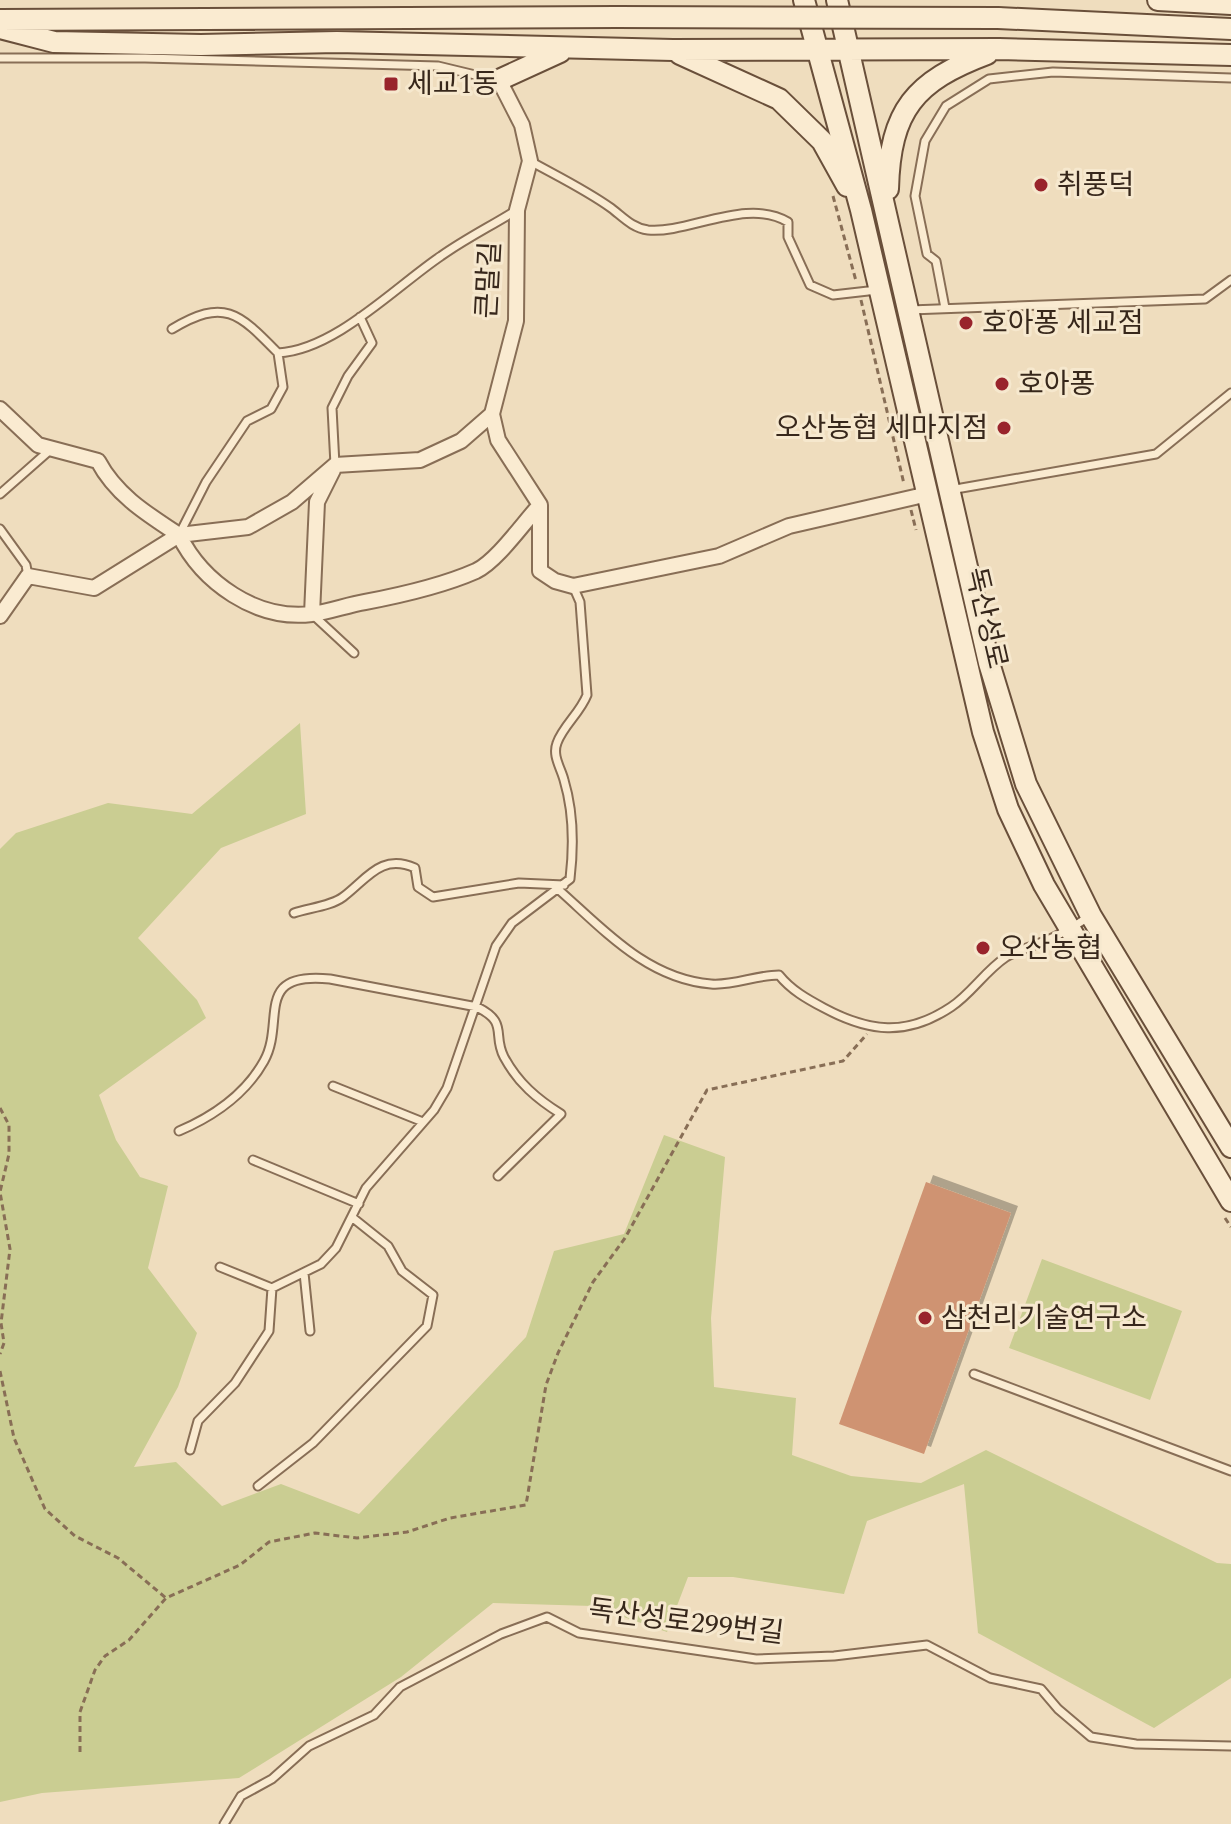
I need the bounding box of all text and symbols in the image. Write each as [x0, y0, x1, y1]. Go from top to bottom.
place label: 세교1동 [407, 63, 498, 106]
marker: 세교1동 [382, 75, 400, 93]
place label: 취풍덕 [1057, 164, 1134, 207]
marker: 취풍덕 [1032, 176, 1050, 194]
street label: 큰말길 [466, 240, 512, 320]
place label: 호아퐁 세교점 [982, 302, 1144, 345]
marker: 호아퐁 세교점 [957, 314, 975, 332]
place label: 호아퐁 [1018, 363, 1095, 406]
marker: 호아퐁 [993, 375, 1011, 393]
place label: 오산농협 세마지점 [775, 407, 988, 450]
marker: 오산농협 세마지점 [995, 419, 1013, 437]
street label: 독산성로 [953, 563, 1019, 673]
place label: 오산농협 [999, 927, 1102, 970]
marker: 오산농협 [974, 939, 992, 957]
place label: 삼천리기술연구소 [941, 1297, 1147, 1340]
marker: 삼천리기술연구소 [916, 1309, 934, 1327]
street label: 독산성로299번길 [586, 1589, 786, 1655]

